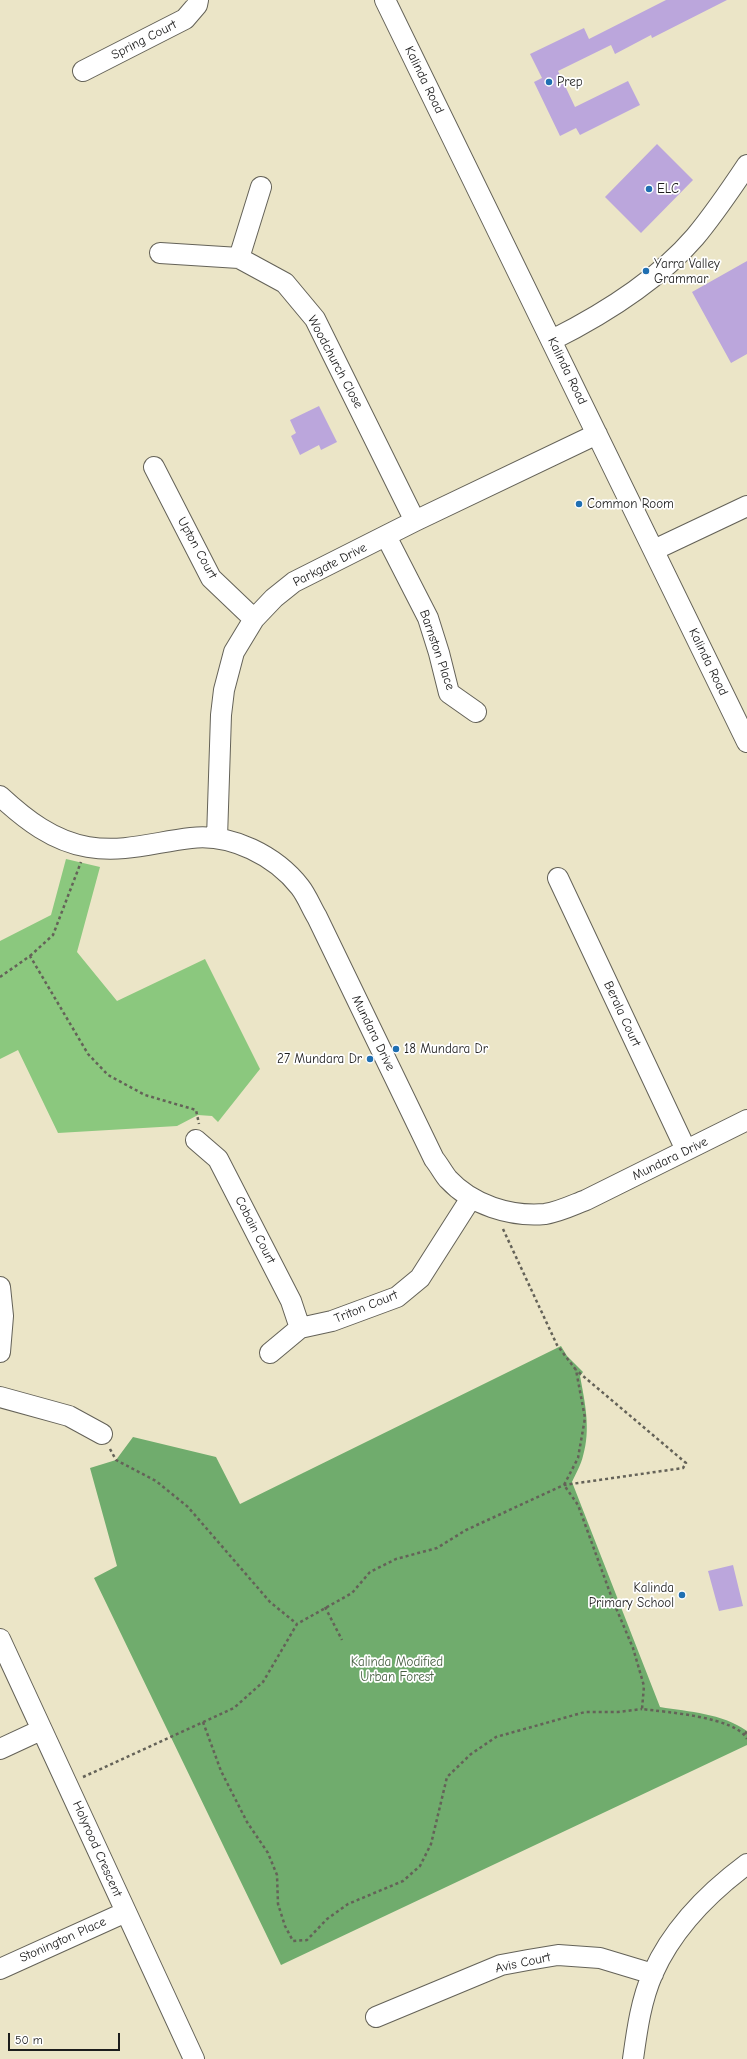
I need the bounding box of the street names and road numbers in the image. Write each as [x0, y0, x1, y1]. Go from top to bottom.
street label: Spring Court [109, 17, 179, 63]
street label: Kalinda Road [401, 44, 447, 116]
street label: Woodchurch Close [304, 313, 366, 411]
street label: Kalinda Road [544, 335, 590, 407]
street label: Upton Court [174, 515, 220, 581]
street label: Parkgate Drive [291, 540, 369, 590]
street label: Barnston Place [416, 608, 458, 692]
street label: Kalinda Road [685, 626, 731, 698]
street label: Berala Court [600, 979, 644, 1049]
street label: Mundara Drive [348, 993, 398, 1073]
street label: Mundara Drive [630, 1134, 710, 1184]
street label: Cobain Court [231, 1194, 279, 1266]
street label: Triton Court [332, 1287, 400, 1327]
street label: Holyrood Crescent [69, 1799, 125, 1899]
street label: Stonington Place [17, 1914, 109, 1966]
street label: Avis Court [494, 1950, 552, 1976]

